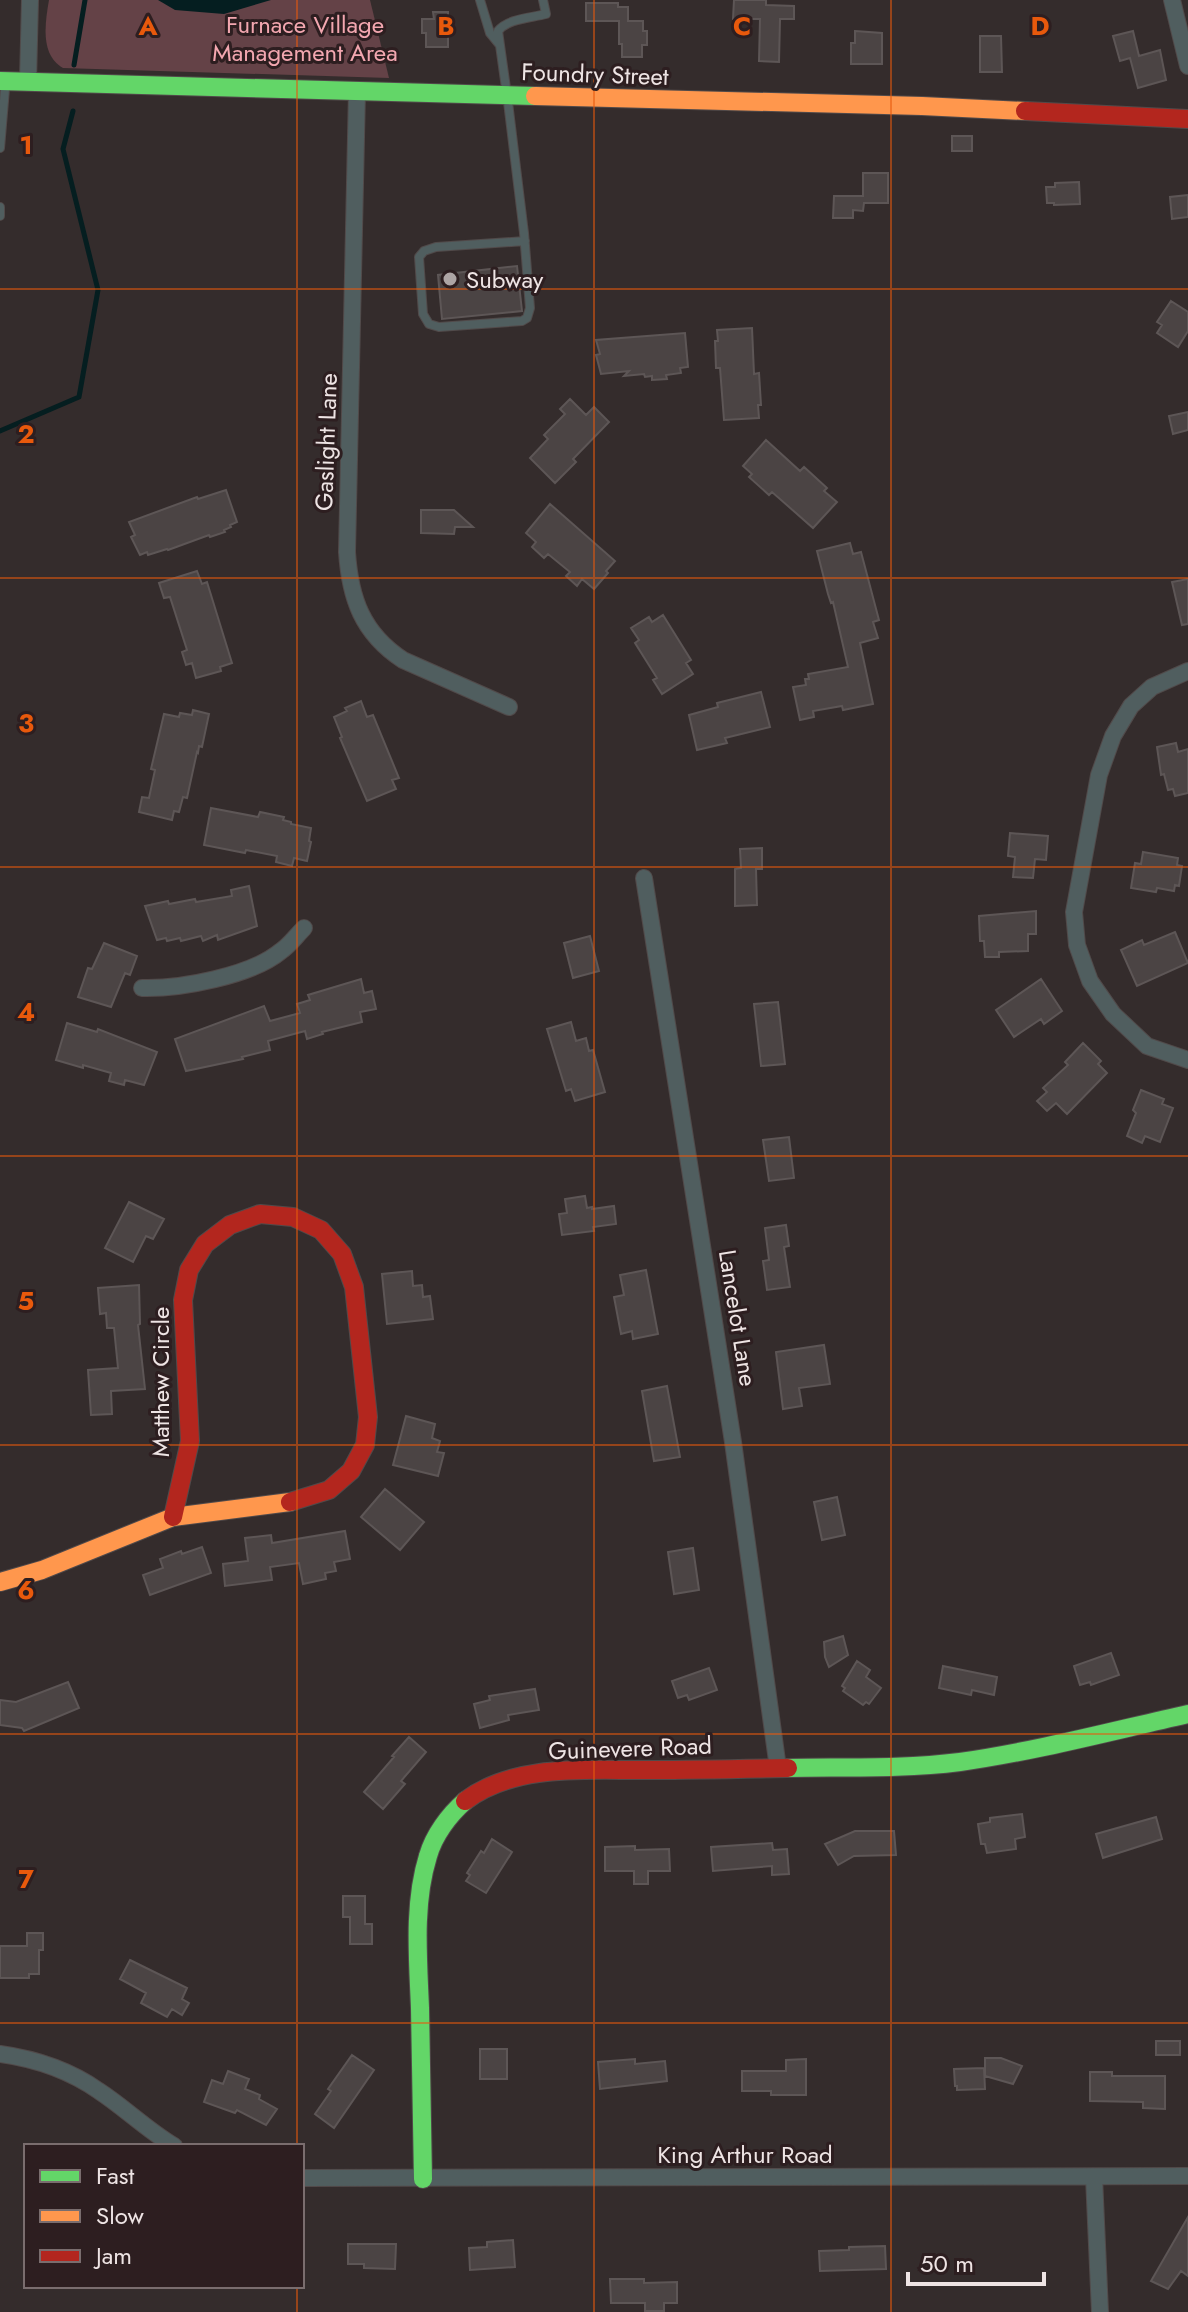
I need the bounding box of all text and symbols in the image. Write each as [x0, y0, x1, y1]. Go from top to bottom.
text: A [137, 7, 158, 45]
park label: Furnace Village Management Area [212, 7, 398, 70]
text: B [437, 7, 455, 45]
text: C [733, 7, 751, 45]
text: D [1030, 7, 1050, 45]
street label: Foundry Street [521, 54, 669, 94]
text: 1 [19, 126, 33, 164]
place label: Subway [466, 262, 544, 297]
marker: Subway [441, 270, 459, 288]
street label: Gaslight Lane [306, 372, 346, 512]
text: 2 [17, 415, 35, 453]
text: 3 [18, 704, 34, 742]
text: 4 [17, 993, 35, 1031]
street label: Lancelot Lane [710, 1247, 766, 1389]
text: 5 [18, 1282, 34, 1320]
street label: Matthew Circle [143, 1307, 178, 1457]
text: 6 [17, 1571, 35, 1609]
street label: Guinevere Road [548, 1728, 712, 1768]
text: 7 [18, 1860, 34, 1898]
street label: King Arthur Road [657, 2137, 833, 2172]
legend [24, 2144, 304, 2288]
text: Fast [96, 2158, 134, 2193]
text: Slow [96, 2198, 144, 2233]
scale bar [908, 2236, 1044, 2286]
text: Jam [93, 2238, 132, 2273]
text: 50 m [920, 2246, 974, 2281]

